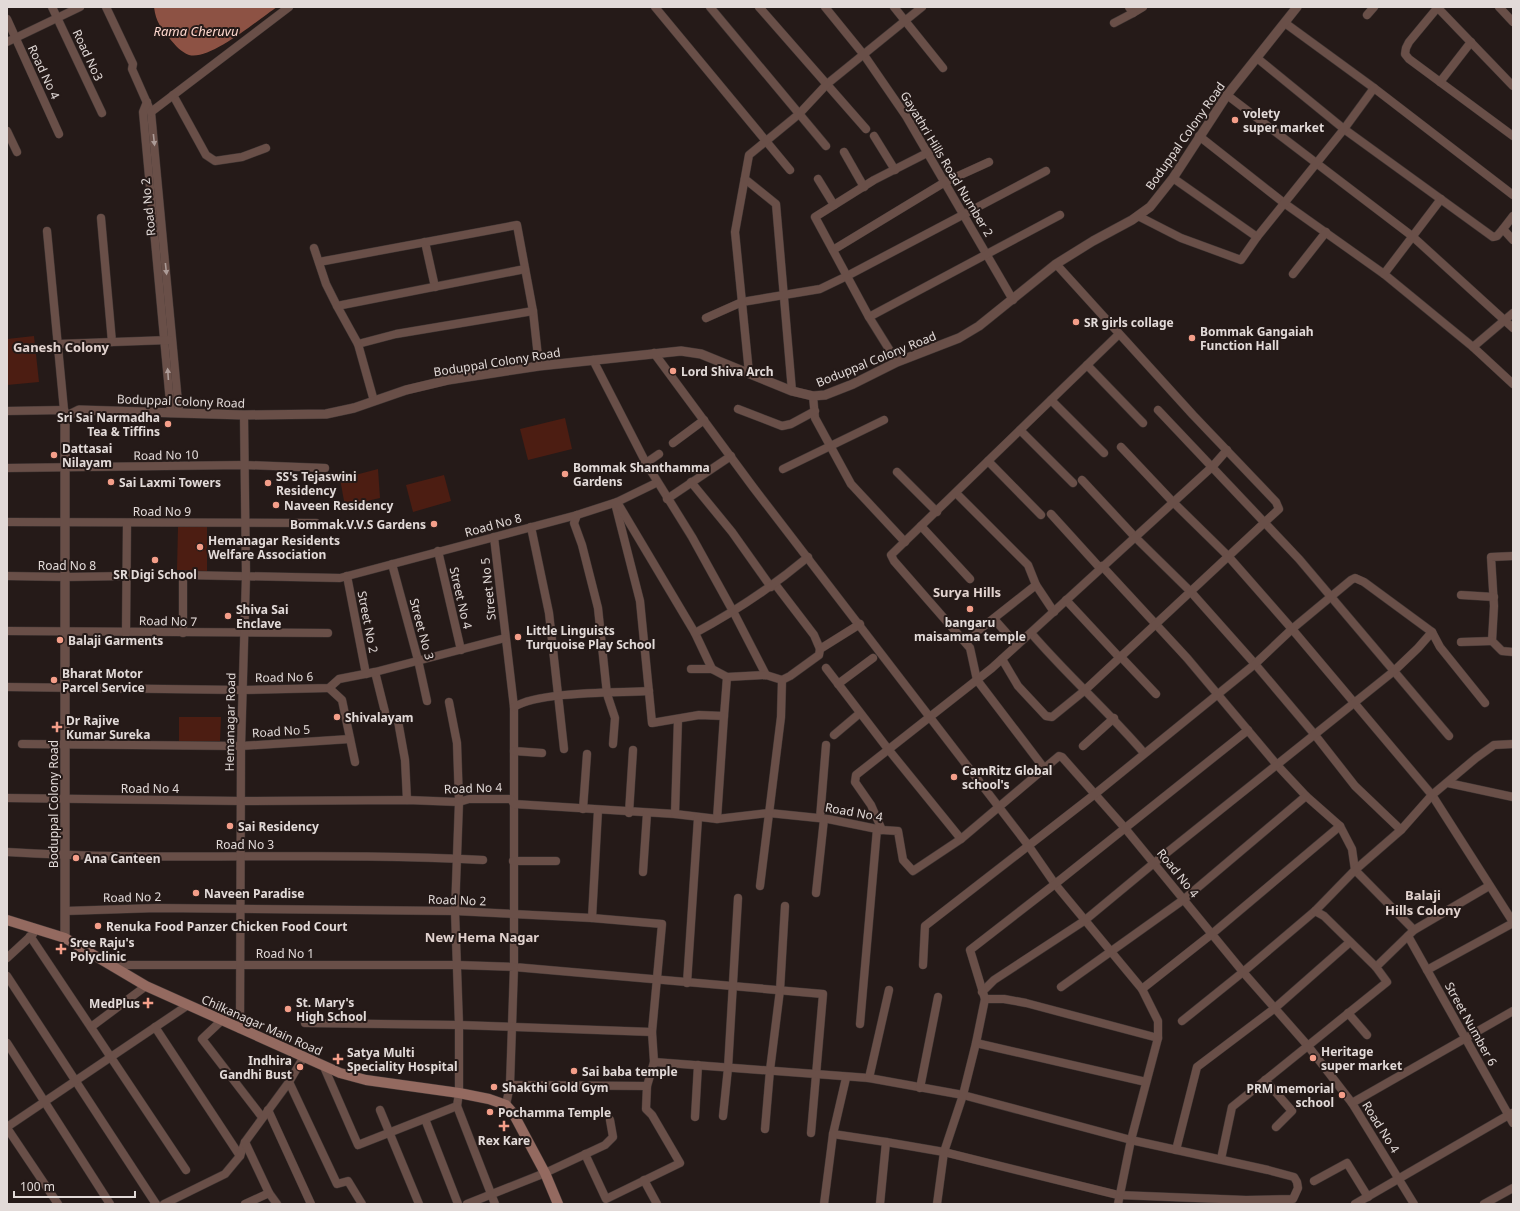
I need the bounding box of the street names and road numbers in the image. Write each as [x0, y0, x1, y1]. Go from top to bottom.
street label: Road No3 [69, 26, 107, 84]
street label: Road No 4 [24, 42, 64, 102]
street label: Boduppal Colony Road [1141, 79, 1229, 193]
street label: Gayathri Hills Road Number 2 [897, 88, 997, 240]
street label: Road No 2 [136, 177, 160, 237]
street label: Boduppal Colony Road [813, 327, 939, 391]
street label: Boduppal Colony Road [432, 344, 562, 380]
street label: Boduppal Colony Road [117, 390, 245, 412]
street label: Road No 10 [133, 446, 199, 464]
street label: Road No 9 [133, 503, 191, 520]
street label: Road No 8 [463, 509, 523, 541]
street label: Road No 8 [38, 557, 96, 574]
street label: Street No 5 [476, 557, 500, 621]
street label: Street No 4 [446, 565, 476, 631]
street label: Street No 2 [354, 589, 382, 655]
street label: Street No 3 [406, 596, 438, 662]
street label: Road No 7 [139, 612, 197, 630]
street label: Road No 6 [255, 668, 313, 686]
street label: Hemanagar Road [221, 672, 239, 772]
street label: Road No 5 [251, 720, 311, 742]
street label: Boduppal Colony Road [45, 740, 62, 868]
street label: Road No 4 [444, 778, 503, 798]
street label: Road No 4 [121, 780, 179, 797]
street label: Road No 4 [824, 799, 884, 825]
street label: Road No 3 [216, 836, 274, 853]
street label: Road No 4 [1153, 845, 1203, 901]
street label: Road No 2 [103, 888, 161, 906]
street label: Road No 2 [428, 890, 487, 910]
street label: Road No 1 [256, 945, 314, 962]
street label: Street Number 6 [1441, 979, 1501, 1069]
street label: Chilkanagar Main Road [199, 991, 325, 1059]
street label: Road No 4 [1358, 1098, 1404, 1156]

